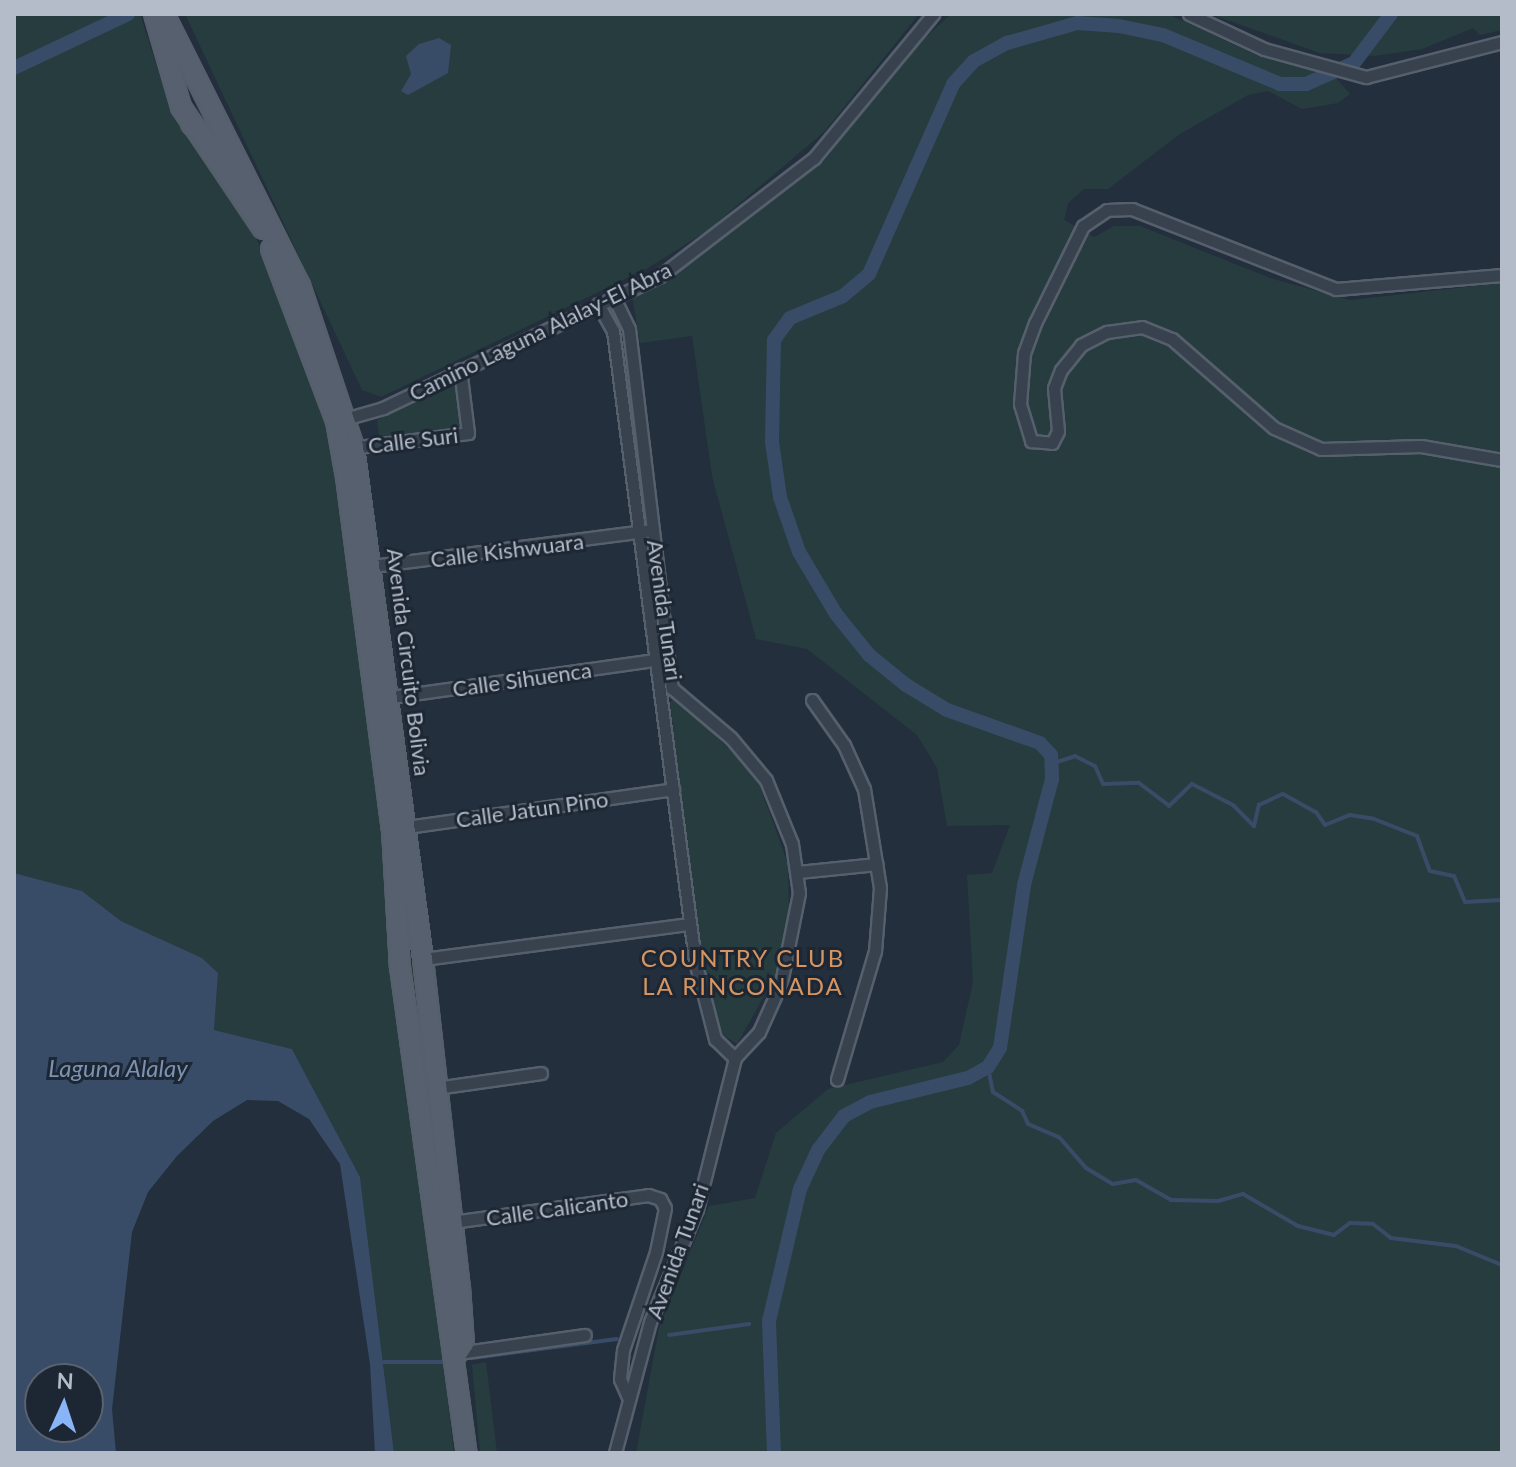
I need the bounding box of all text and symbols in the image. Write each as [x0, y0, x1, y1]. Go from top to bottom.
street label: Camino Laguna Alalay-El Abra [404, 256, 676, 406]
street label: Calle Suri [366, 421, 460, 459]
street label: Calle Kishwuara [429, 528, 585, 572]
street label: Avenida Tunari [642, 538, 688, 682]
street label: Avenida Circuito Bolivia [382, 547, 436, 777]
street label: Calle Sihuenca [451, 656, 593, 702]
street label: Calle Jatun Pino [454, 785, 610, 833]
district label: COUNTRY CLUB LA RINCONADA [640, 944, 846, 1000]
water label: Laguna Alalay [48, 1054, 188, 1082]
street label: Avenida Tunari [640, 1179, 714, 1323]
street label: Calle Calicanto [484, 1185, 630, 1231]
north arrow [24, 1363, 104, 1443]
text: N [56, 1367, 74, 1394]

